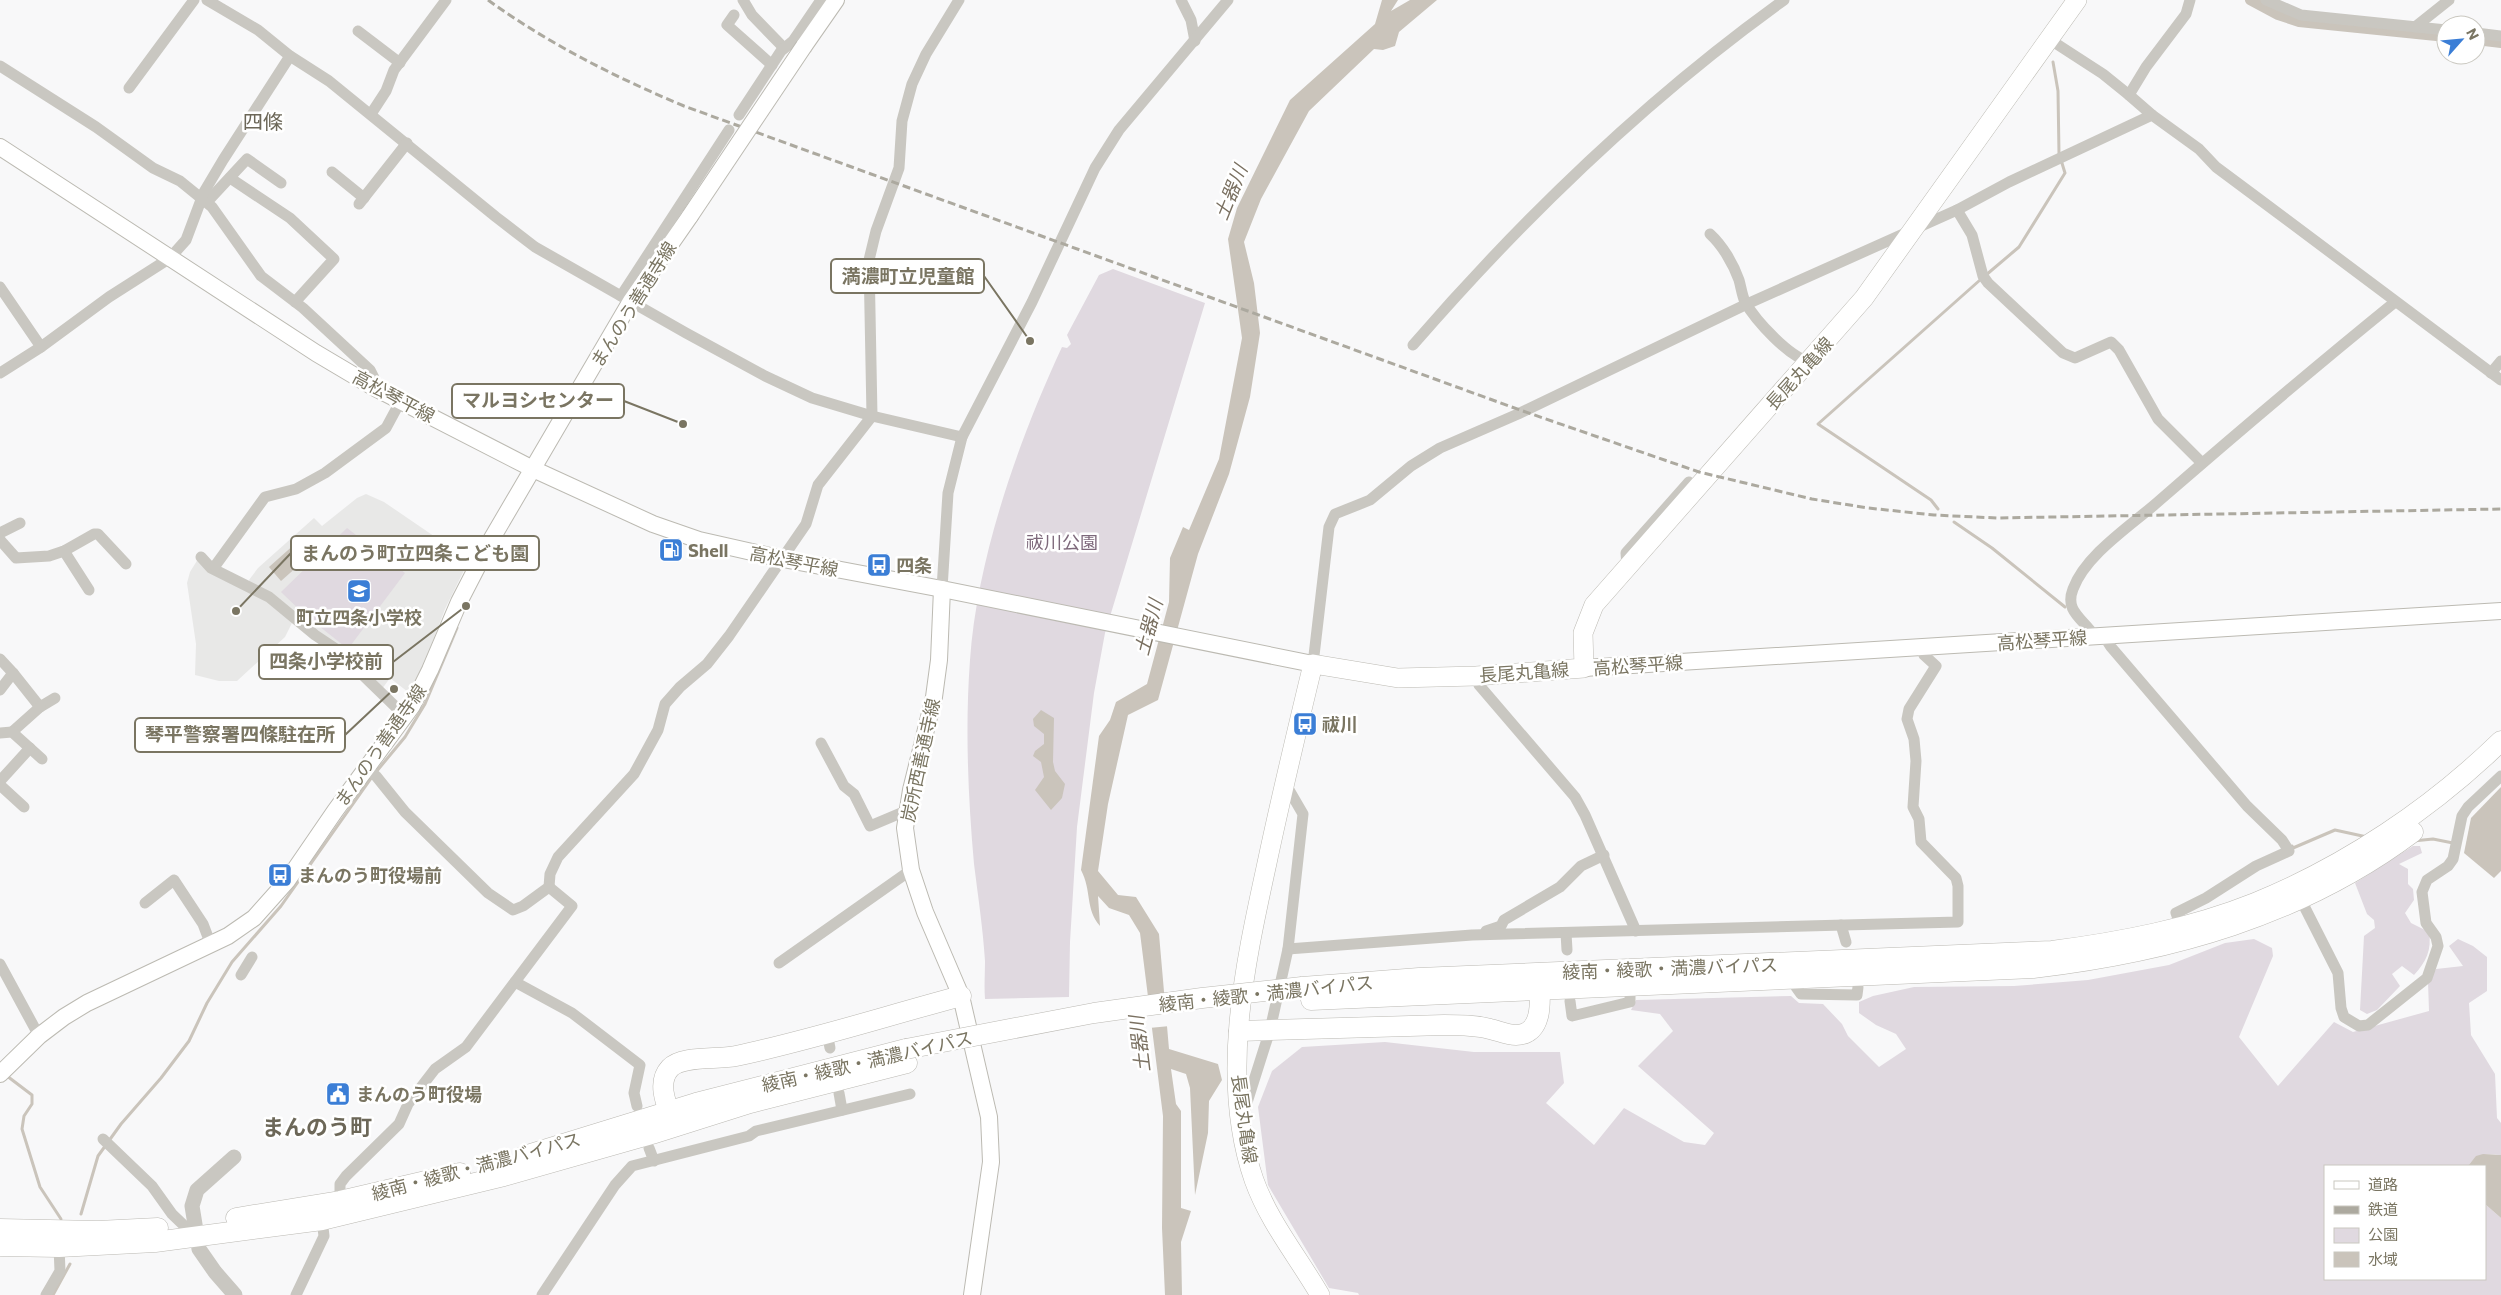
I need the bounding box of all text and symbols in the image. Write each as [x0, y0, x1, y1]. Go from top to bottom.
north arrow [2436, 15, 2486, 65]
text: N [2463, 25, 2483, 42]
district label: 四條 [243, 109, 283, 133]
water label: 土器川 [1209, 159, 1252, 223]
street label: まんのう善通寺線 [586, 237, 680, 371]
callout: 満濃町立児童館 [831, 259, 984, 293]
text: 満濃町立児童館 [841, 264, 975, 287]
street label: 長尾丸亀線 [1761, 332, 1837, 414]
street label: 高松琴平線 [349, 365, 439, 427]
callout: マルヨシセンター [452, 384, 624, 418]
text: マルヨシセンター [462, 388, 614, 411]
park label: 祓川公園 [1026, 531, 1098, 553]
callout: まんのう町立四条こども園 [291, 536, 539, 570]
fuel station icon: Shell [658, 537, 684, 563]
place label: Shell [688, 539, 729, 561]
text: まんのう町立四条こども園 [301, 541, 529, 564]
street label: 高松琴平線 [748, 542, 840, 580]
bus stop icon: 四条 [866, 552, 892, 578]
place label: 四条 [896, 554, 932, 576]
school or university icon: 町立四条小学校 [346, 578, 372, 604]
water label: 土器川 [1130, 595, 1167, 658]
place label: 町立四条小学校 [296, 606, 422, 628]
street label: 高松琴平線 [1996, 626, 2088, 654]
callout: 四条小学校前 [259, 645, 393, 679]
text: 四条小学校前 [269, 649, 383, 672]
street label: 高松琴平線 [1592, 651, 1684, 679]
street label: 長尾丸亀線 [1478, 658, 1570, 686]
street label: まんのう善通寺線 [330, 680, 430, 810]
street label: 炭所西善通寺線 [896, 696, 944, 824]
bus stop icon: 祓川 [1292, 711, 1318, 737]
place label: 祓川 [1322, 713, 1358, 735]
callout: 琴平警察署四條駐在所 [135, 718, 345, 752]
text: 琴平警察署四條駐在所 [145, 722, 335, 745]
bus stop icon: まんのう町役場前 [267, 862, 293, 888]
place label: まんのう町役場前 [298, 864, 442, 886]
street label: 綾南・綾歌・満濃バイパス [1562, 953, 1778, 983]
street label: 綾南・綾歌・満濃バイパス [1158, 971, 1374, 1015]
water label: 土器川 [1124, 1012, 1154, 1074]
street label: 綾南・綾歌・満濃バイパス [759, 1026, 975, 1096]
street label: 長尾丸亀線 [1228, 1073, 1262, 1165]
public building icon: まんのう町役場 [325, 1081, 351, 1107]
place label: まんのう町役場 [356, 1083, 482, 1105]
district label: まんのう町 [262, 1113, 372, 1140]
street label: 綾南・綾歌・満濃バイパス [369, 1127, 583, 1205]
legend [2324, 1165, 2486, 1280]
text: 道路 [2368, 1175, 2398, 1193]
text: 鉄道 [2368, 1200, 2398, 1218]
text: 公園 [2368, 1225, 2398, 1243]
text: 水域 [2368, 1250, 2398, 1268]

